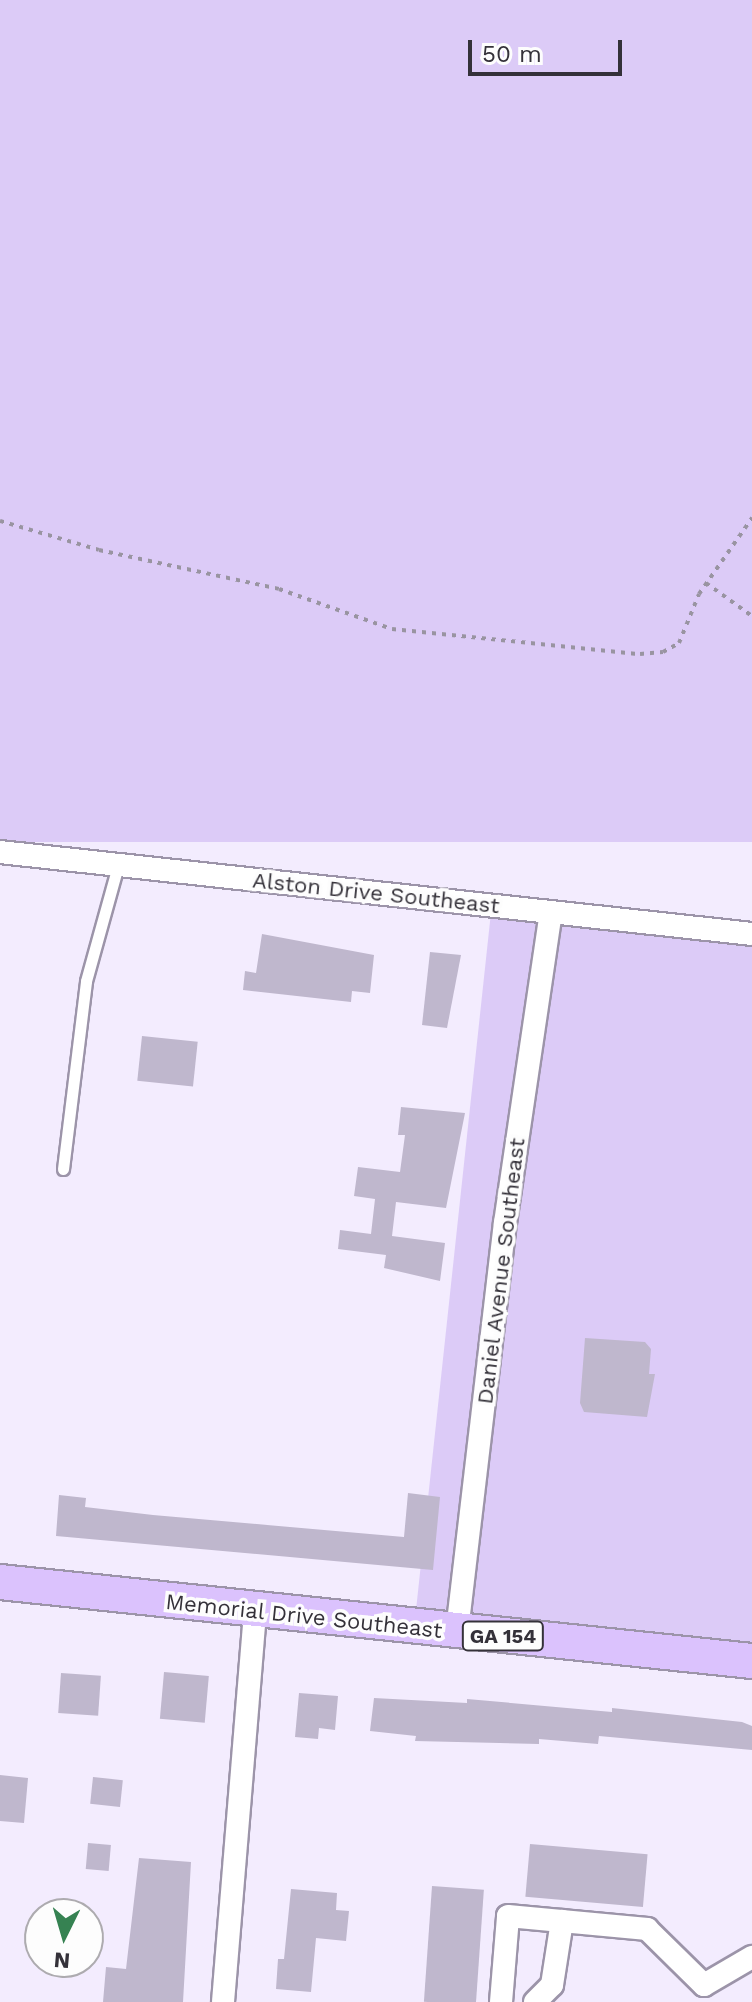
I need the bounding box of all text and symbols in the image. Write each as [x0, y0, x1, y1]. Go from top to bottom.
scale bar [472, 24, 626, 74]
text: 50 m [482, 40, 542, 68]
street label: Alston Drive Southeast [251, 867, 501, 919]
street label: Daniel Avenue Southeast [471, 1136, 531, 1406]
street label: Memorial Drive Southeast [164, 1588, 444, 1644]
road number: GA 154 [461, 1620, 545, 1652]
north arrow [24, 1898, 104, 1978]
text: N [53, 1947, 71, 1974]

